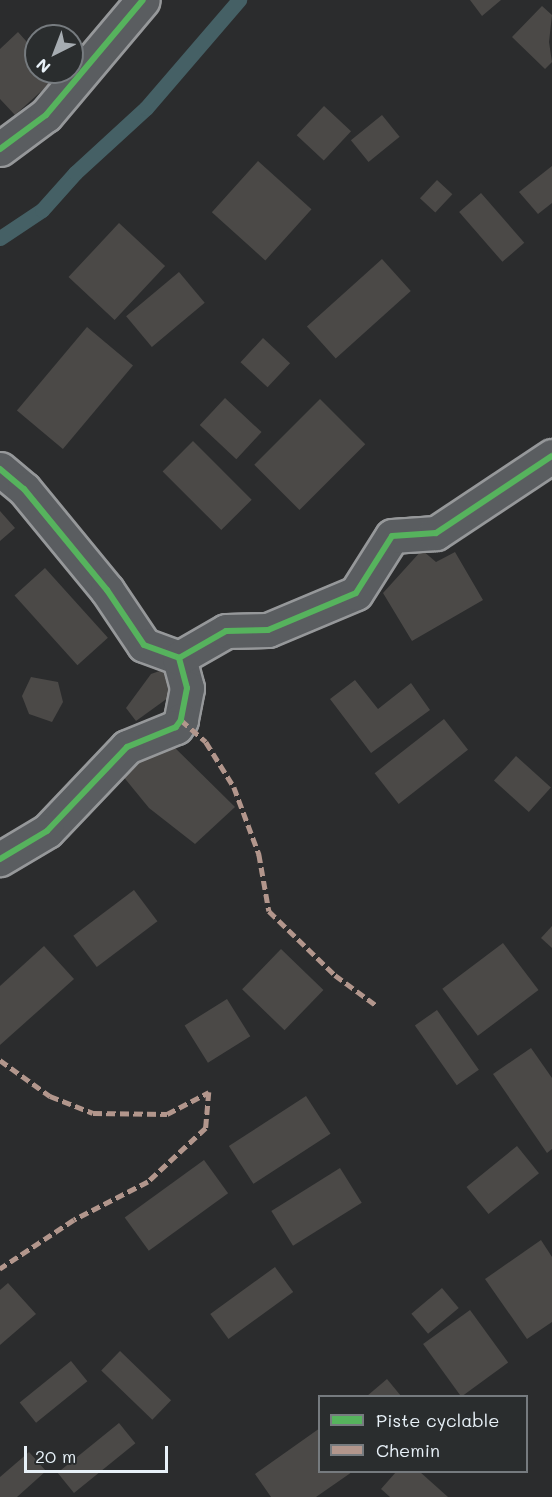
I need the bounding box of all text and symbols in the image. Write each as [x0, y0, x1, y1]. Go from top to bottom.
north arrow [24, 24, 84, 84]
text: N [31, 54, 55, 78]
legend [318, 1395, 528, 1473]
text: Piste cyclable [376, 1408, 500, 1432]
scale bar [27, 1434, 171, 1472]
text: Chemin [376, 1438, 440, 1462]
text: 20 m [35, 1444, 76, 1468]

